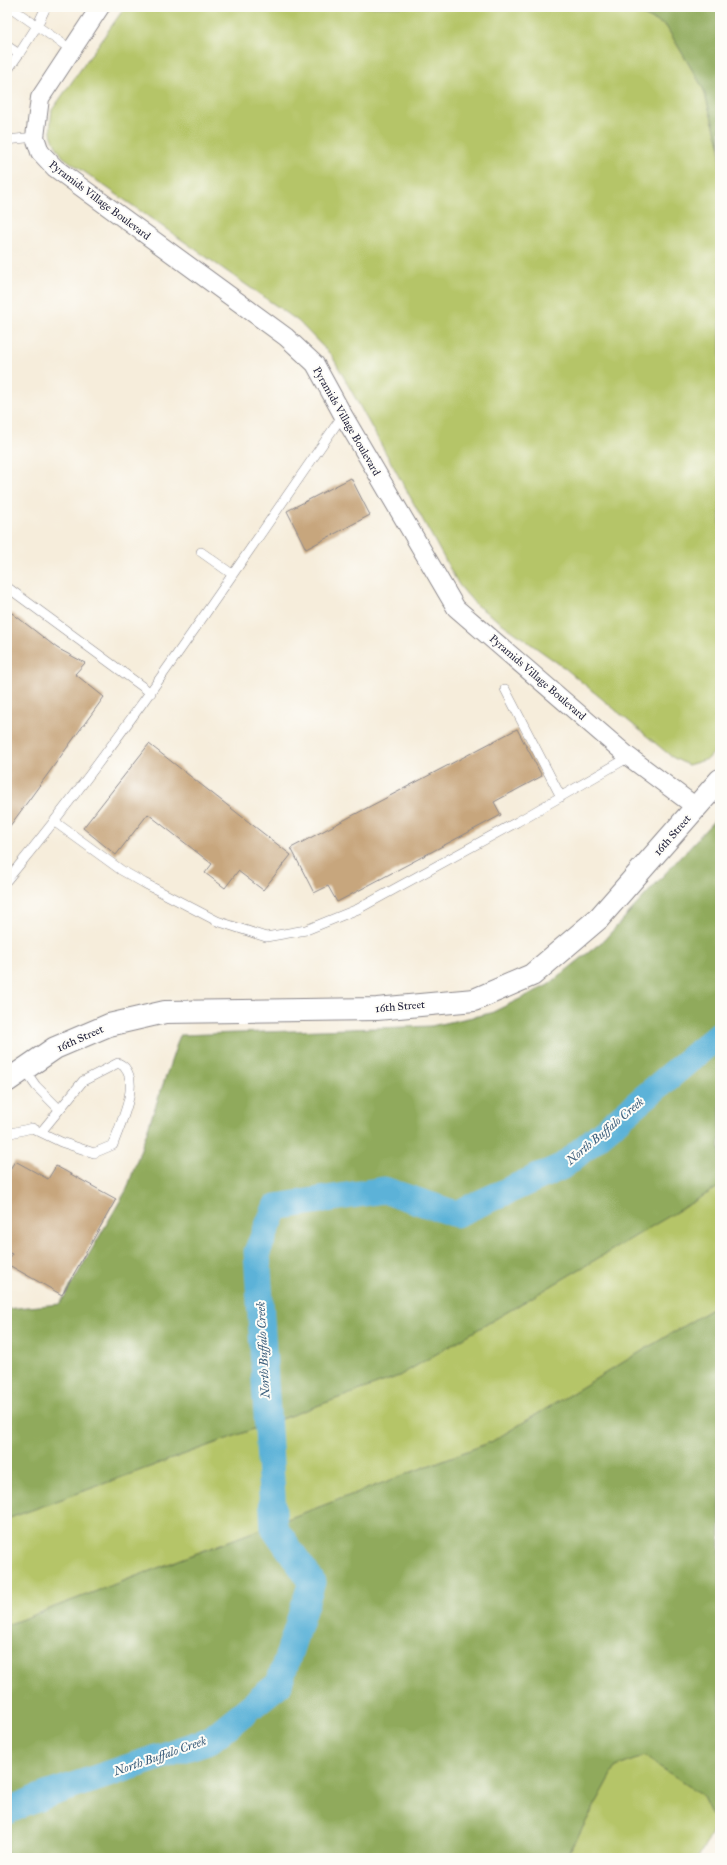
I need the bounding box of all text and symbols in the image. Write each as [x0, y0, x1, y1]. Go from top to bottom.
street label: Pyramids Village Boulevard [46, 158, 153, 243]
street label: Pyramids Village Boulevard [310, 365, 383, 478]
street label: Pyramids Village Boulevard [487, 632, 589, 723]
street label: 16th Street [651, 812, 694, 858]
street label: 16th Street [375, 998, 425, 1015]
street label: 16th Street [55, 1022, 106, 1054]
water label: North Buffalo Creek [563, 1094, 648, 1169]
water label: North Buffalo Creek [253, 1301, 274, 1400]
water label: North Buffalo Creek [111, 1733, 209, 1780]

